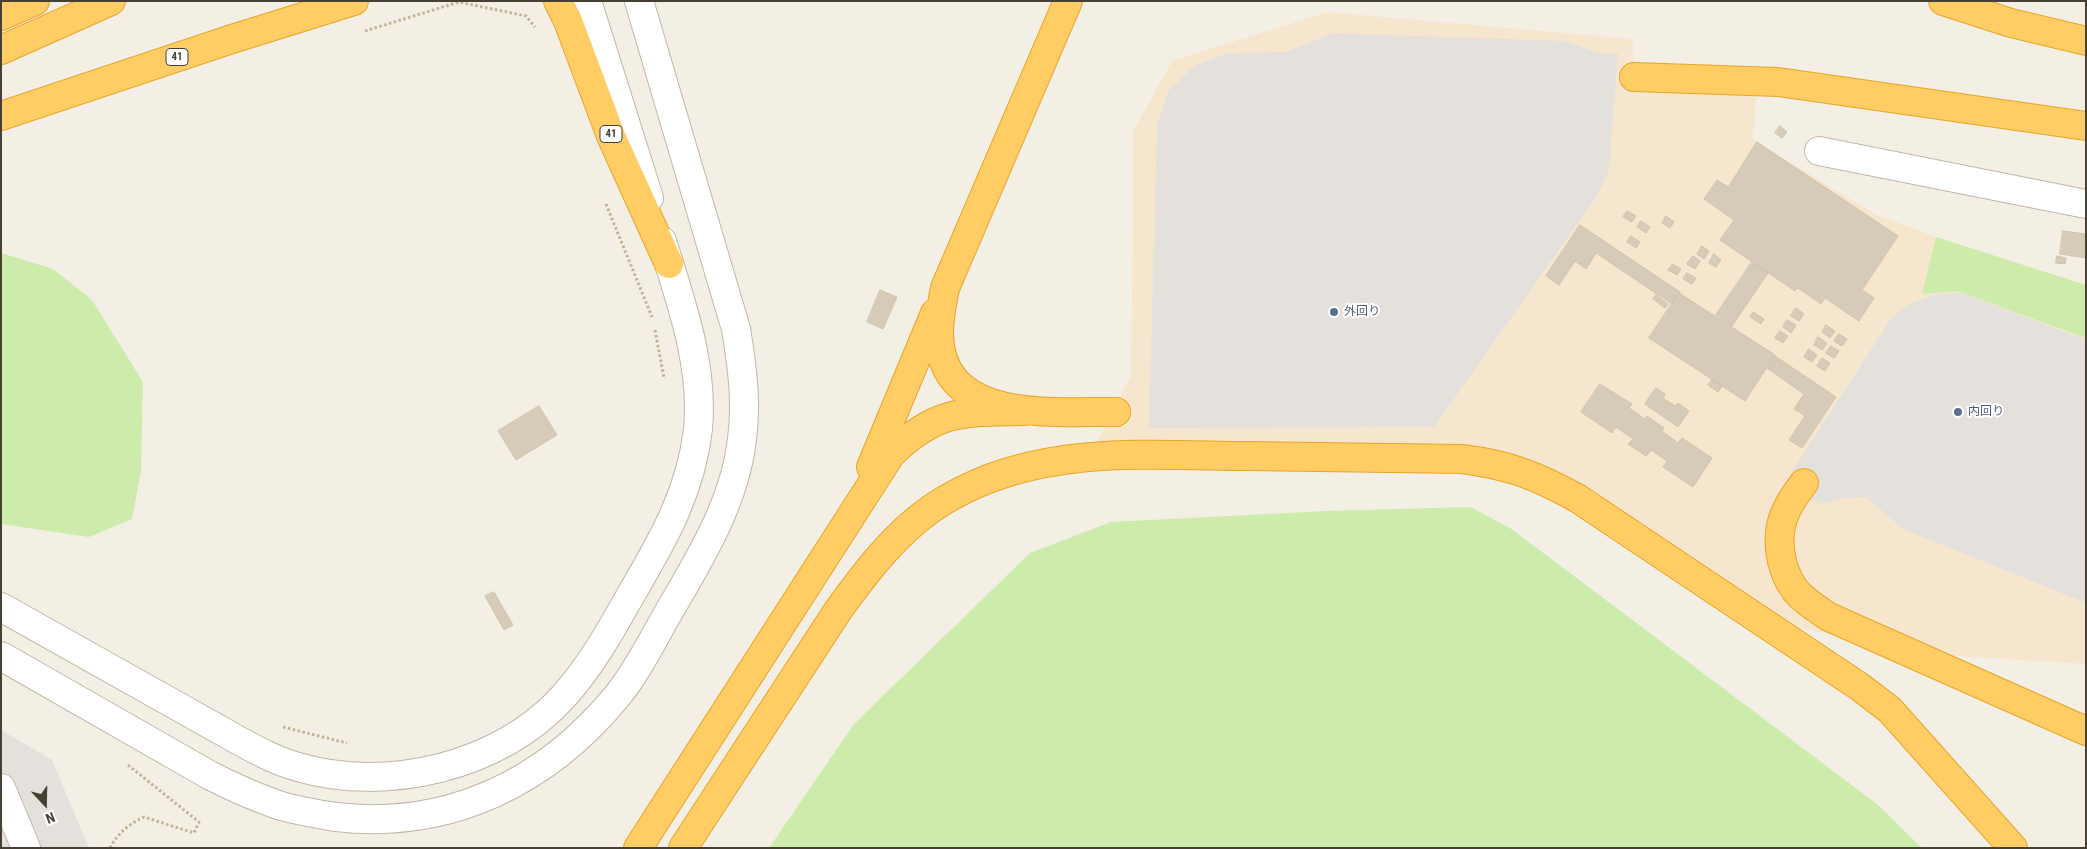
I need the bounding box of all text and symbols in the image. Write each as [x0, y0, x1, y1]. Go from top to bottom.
road number: 41 [166, 48, 188, 66]
road number: 41 [600, 126, 622, 142]
place label: 外回り [1344, 305, 1380, 319]
marker: 外回り [1328, 306, 1340, 318]
place label: 内回り [1968, 405, 2004, 419]
marker: 内回り [1952, 406, 1964, 418]
north arrow [20, 779, 70, 829]
text: N [44, 809, 57, 827]

